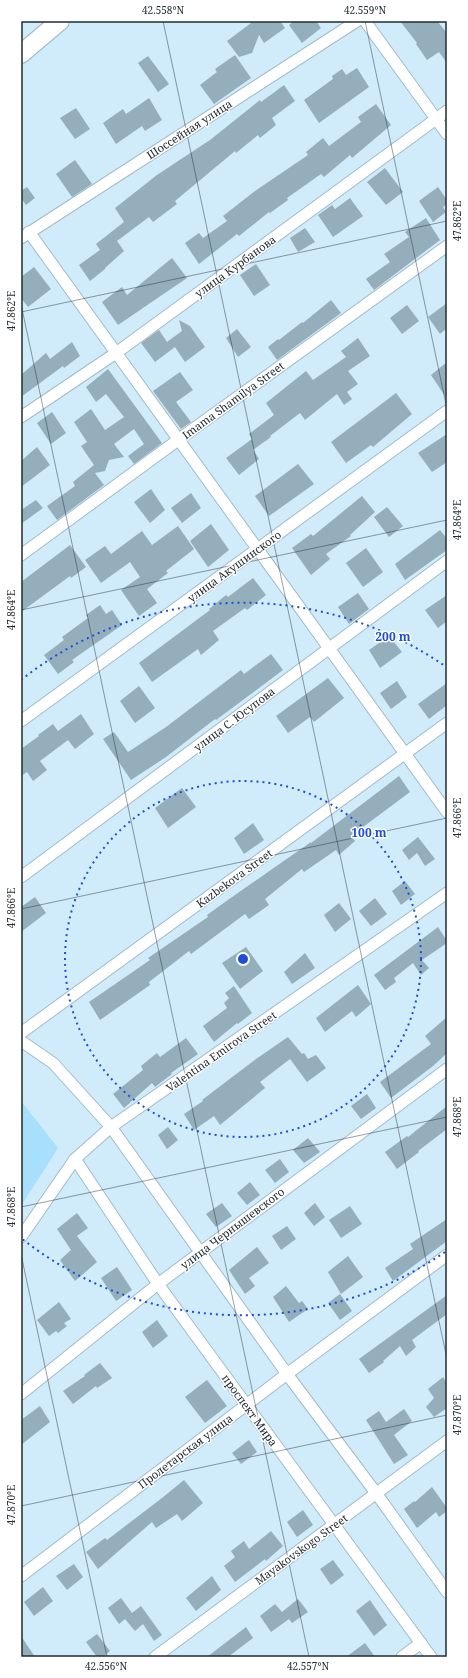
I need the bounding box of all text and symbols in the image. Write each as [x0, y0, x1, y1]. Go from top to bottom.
text: 42.558°N [142, 3, 184, 17]
text: 42.559°N [344, 3, 386, 17]
street label: Шоссейная улица [143, 96, 235, 162]
text: 47.862°E [450, 201, 464, 241]
street label: улица Курбанова [192, 232, 278, 300]
text: 47.862°E [4, 291, 18, 331]
street label: Imama Shamilya Street [179, 358, 287, 442]
text: 47.864°E [450, 500, 464, 540]
street label: улица Акушинского [184, 527, 284, 605]
text: 47.864°E [4, 590, 18, 630]
text: 200 m [375, 628, 411, 645]
street label: улица С. Юсупова [190, 684, 278, 754]
text: 47.866°E [450, 798, 464, 838]
text: 100 m [351, 824, 387, 841]
street label: Kazbekova Street [193, 845, 275, 911]
text: 47.866°E [4, 888, 18, 928]
centre of rings [236, 952, 250, 966]
street label: Valentina Emirova Street [163, 1007, 279, 1095]
text: 47.868°E [450, 1097, 464, 1137]
street label: улица Чернышевского [177, 1184, 287, 1272]
text: 47.868°E [4, 1187, 18, 1227]
street label: проспект Мира [219, 1371, 281, 1449]
text: 47.870°E [450, 1395, 464, 1435]
street label: Пролетарская улица [135, 1410, 235, 1492]
text: 47.870°E [4, 1485, 18, 1525]
street label: Mayakovskogo Street [252, 1510, 350, 1588]
text: 42.556°N [85, 1659, 127, 1673]
text: 42.557°N [287, 1659, 329, 1673]

